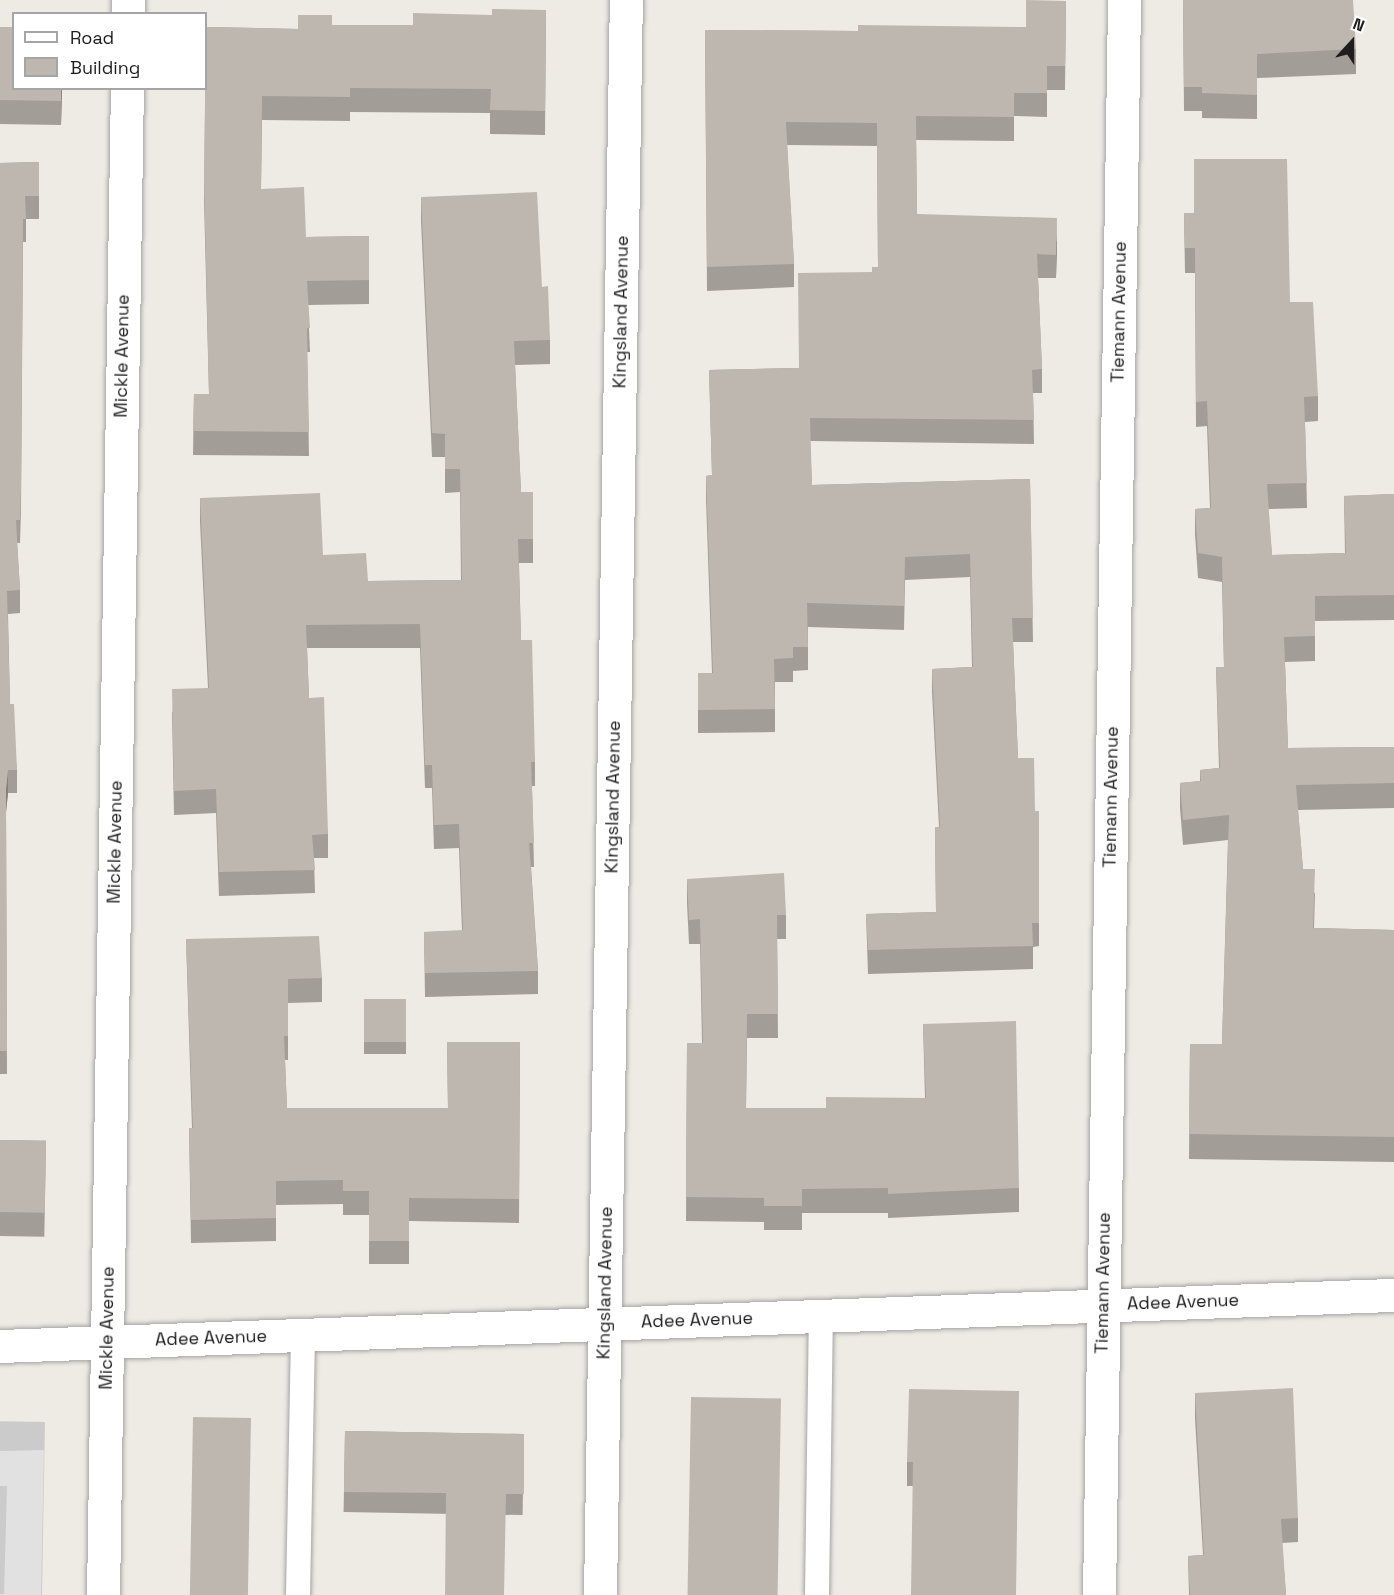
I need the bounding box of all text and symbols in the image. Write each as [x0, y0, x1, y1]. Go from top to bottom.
legend [12, 12, 207, 90]
north arrow [1322, 12, 1382, 72]
text: N [1350, 13, 1367, 36]
text: Road [70, 26, 114, 49]
text: Building [70, 56, 140, 79]
street label: Kingsland Avenue [609, 235, 633, 389]
street label: Tiemann Avenue [1107, 241, 1131, 383]
street label: Mickle Avenue [110, 294, 134, 418]
street label: Kingsland Avenue [601, 720, 625, 874]
street label: Tiemann Avenue [1099, 726, 1123, 868]
street label: Mickle Avenue [103, 780, 127, 904]
street label: Kingsland Avenue [593, 1206, 617, 1360]
street label: Tiemann Avenue [1091, 1212, 1115, 1354]
street label: Mickle Avenue [95, 1266, 119, 1390]
street label: Adee Avenue [1126, 1289, 1240, 1315]
street label: Adee Avenue [640, 1307, 754, 1333]
street label: Adee Avenue [154, 1325, 268, 1351]

